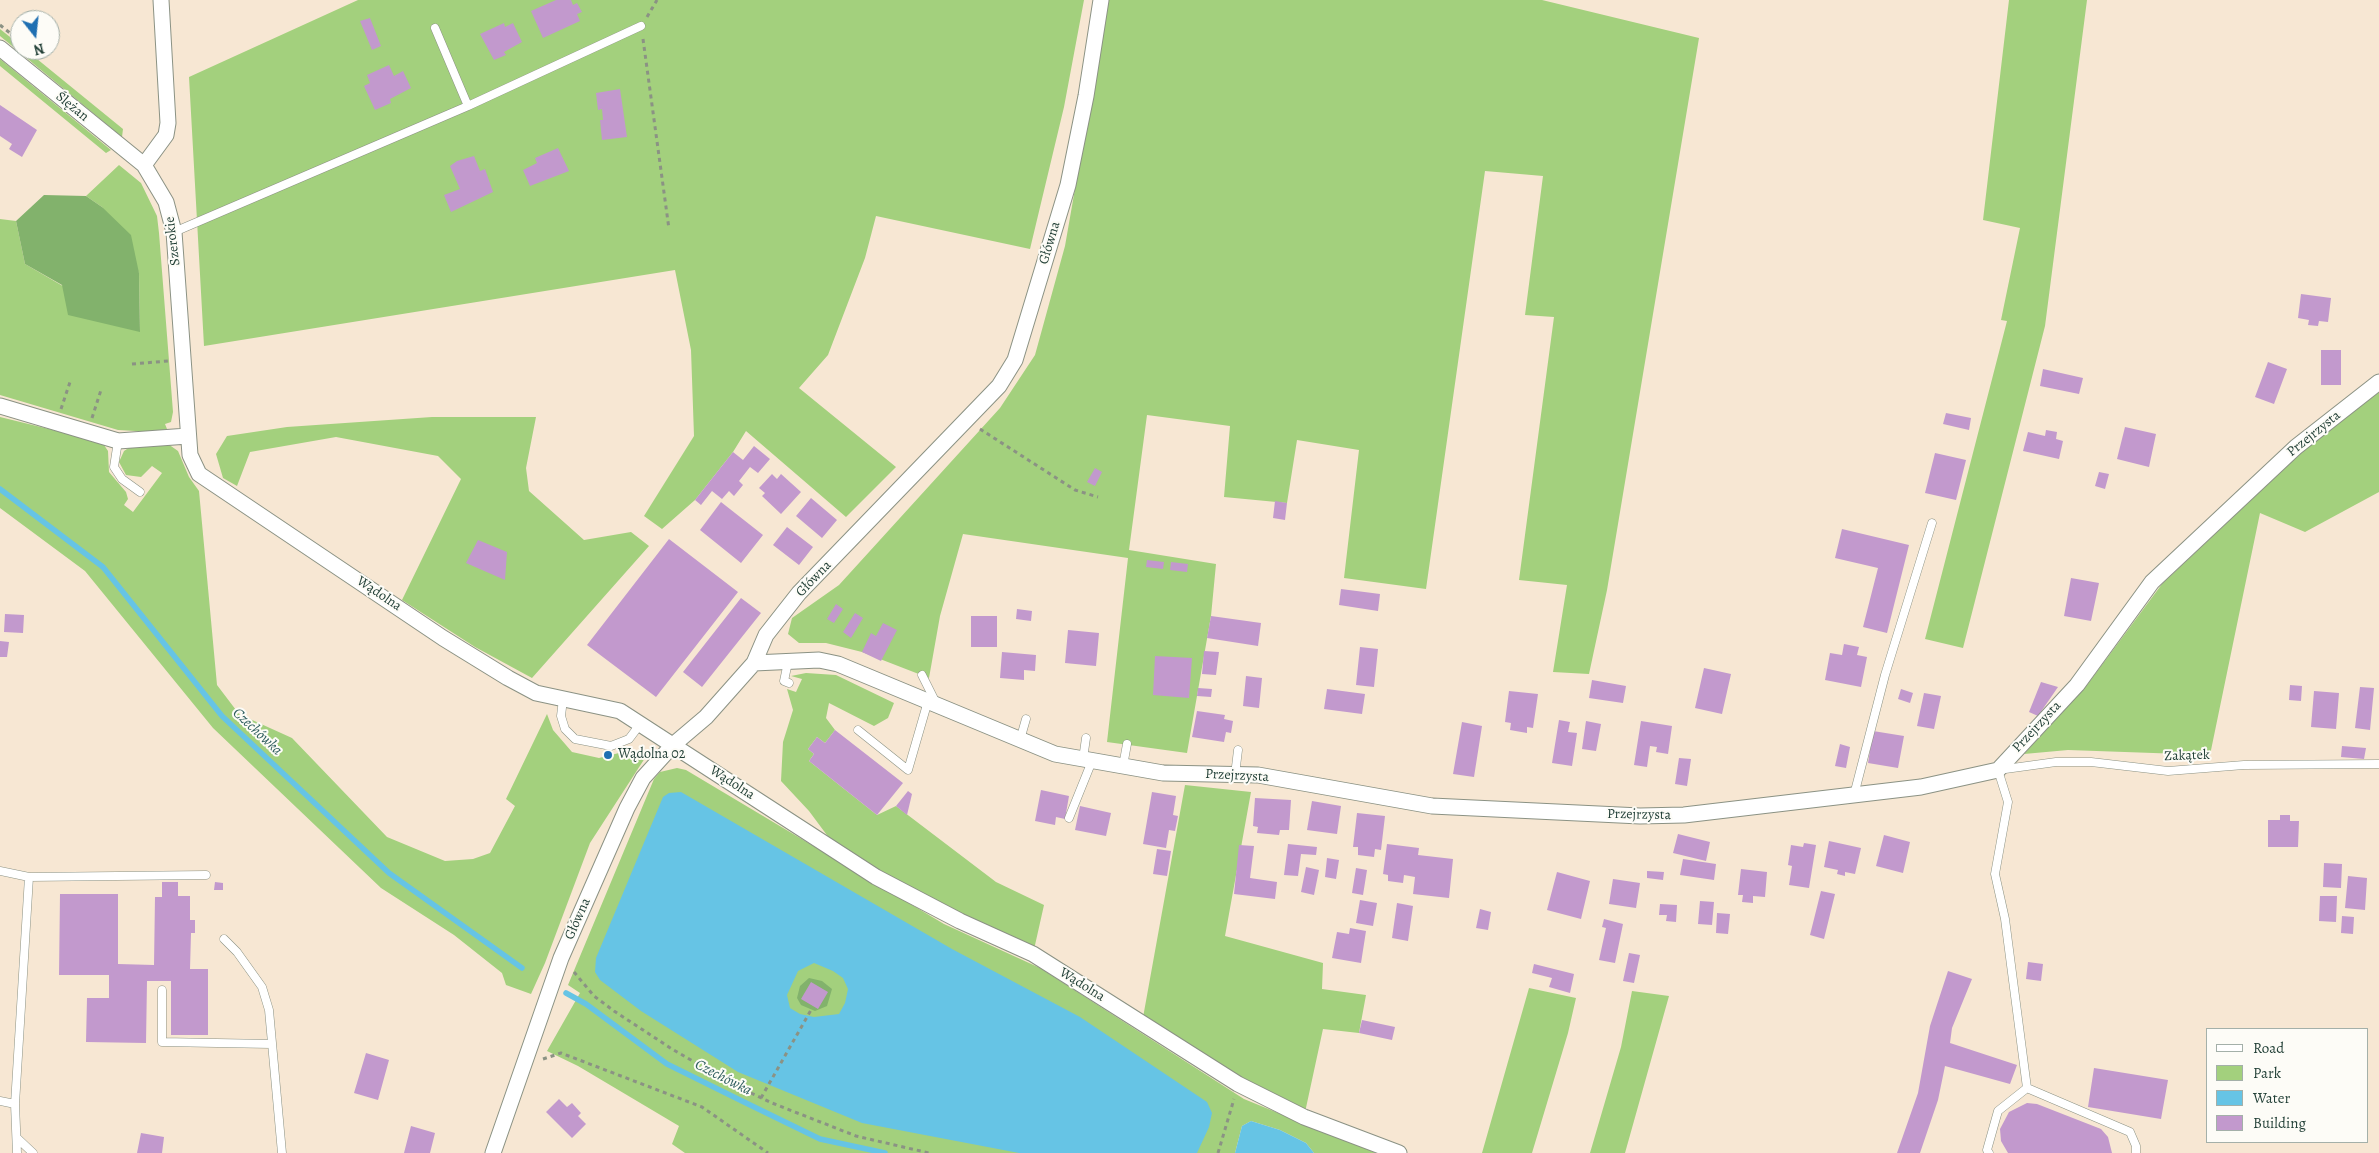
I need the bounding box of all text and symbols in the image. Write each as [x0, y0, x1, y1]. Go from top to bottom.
north arrow [10, 10, 60, 60]
text: N [31, 38, 47, 59]
street label: Ślężan [52, 89, 92, 125]
street label: Szerokie [162, 215, 184, 267]
street label: Główna [1036, 220, 1064, 266]
street label: Przejrzysta [2284, 407, 2344, 461]
street label: Główna [793, 557, 835, 601]
street label: Wądolna [353, 573, 405, 615]
street label: Przejrzysta [2009, 698, 2065, 756]
water label: Czechówka [228, 704, 286, 760]
place label: Wądolna 02 [618, 747, 685, 763]
street label: Zakątek [2164, 747, 2210, 765]
marker: Wądolna 02 [602, 749, 614, 761]
street label: Wądolna [706, 762, 758, 804]
street label: Przejrzysta [1205, 766, 1269, 786]
street label: Przejrzysta [1607, 806, 1671, 824]
street label: Główna [561, 896, 595, 942]
street label: Wądolna [1056, 964, 1108, 1006]
legend [2206, 1028, 2369, 1143]
text: Road [2253, 1038, 2284, 1058]
water label: Czechówka [692, 1056, 754, 1100]
text: Park [2253, 1063, 2281, 1083]
text: Water [2253, 1088, 2290, 1108]
text: Building [2253, 1113, 2306, 1133]

